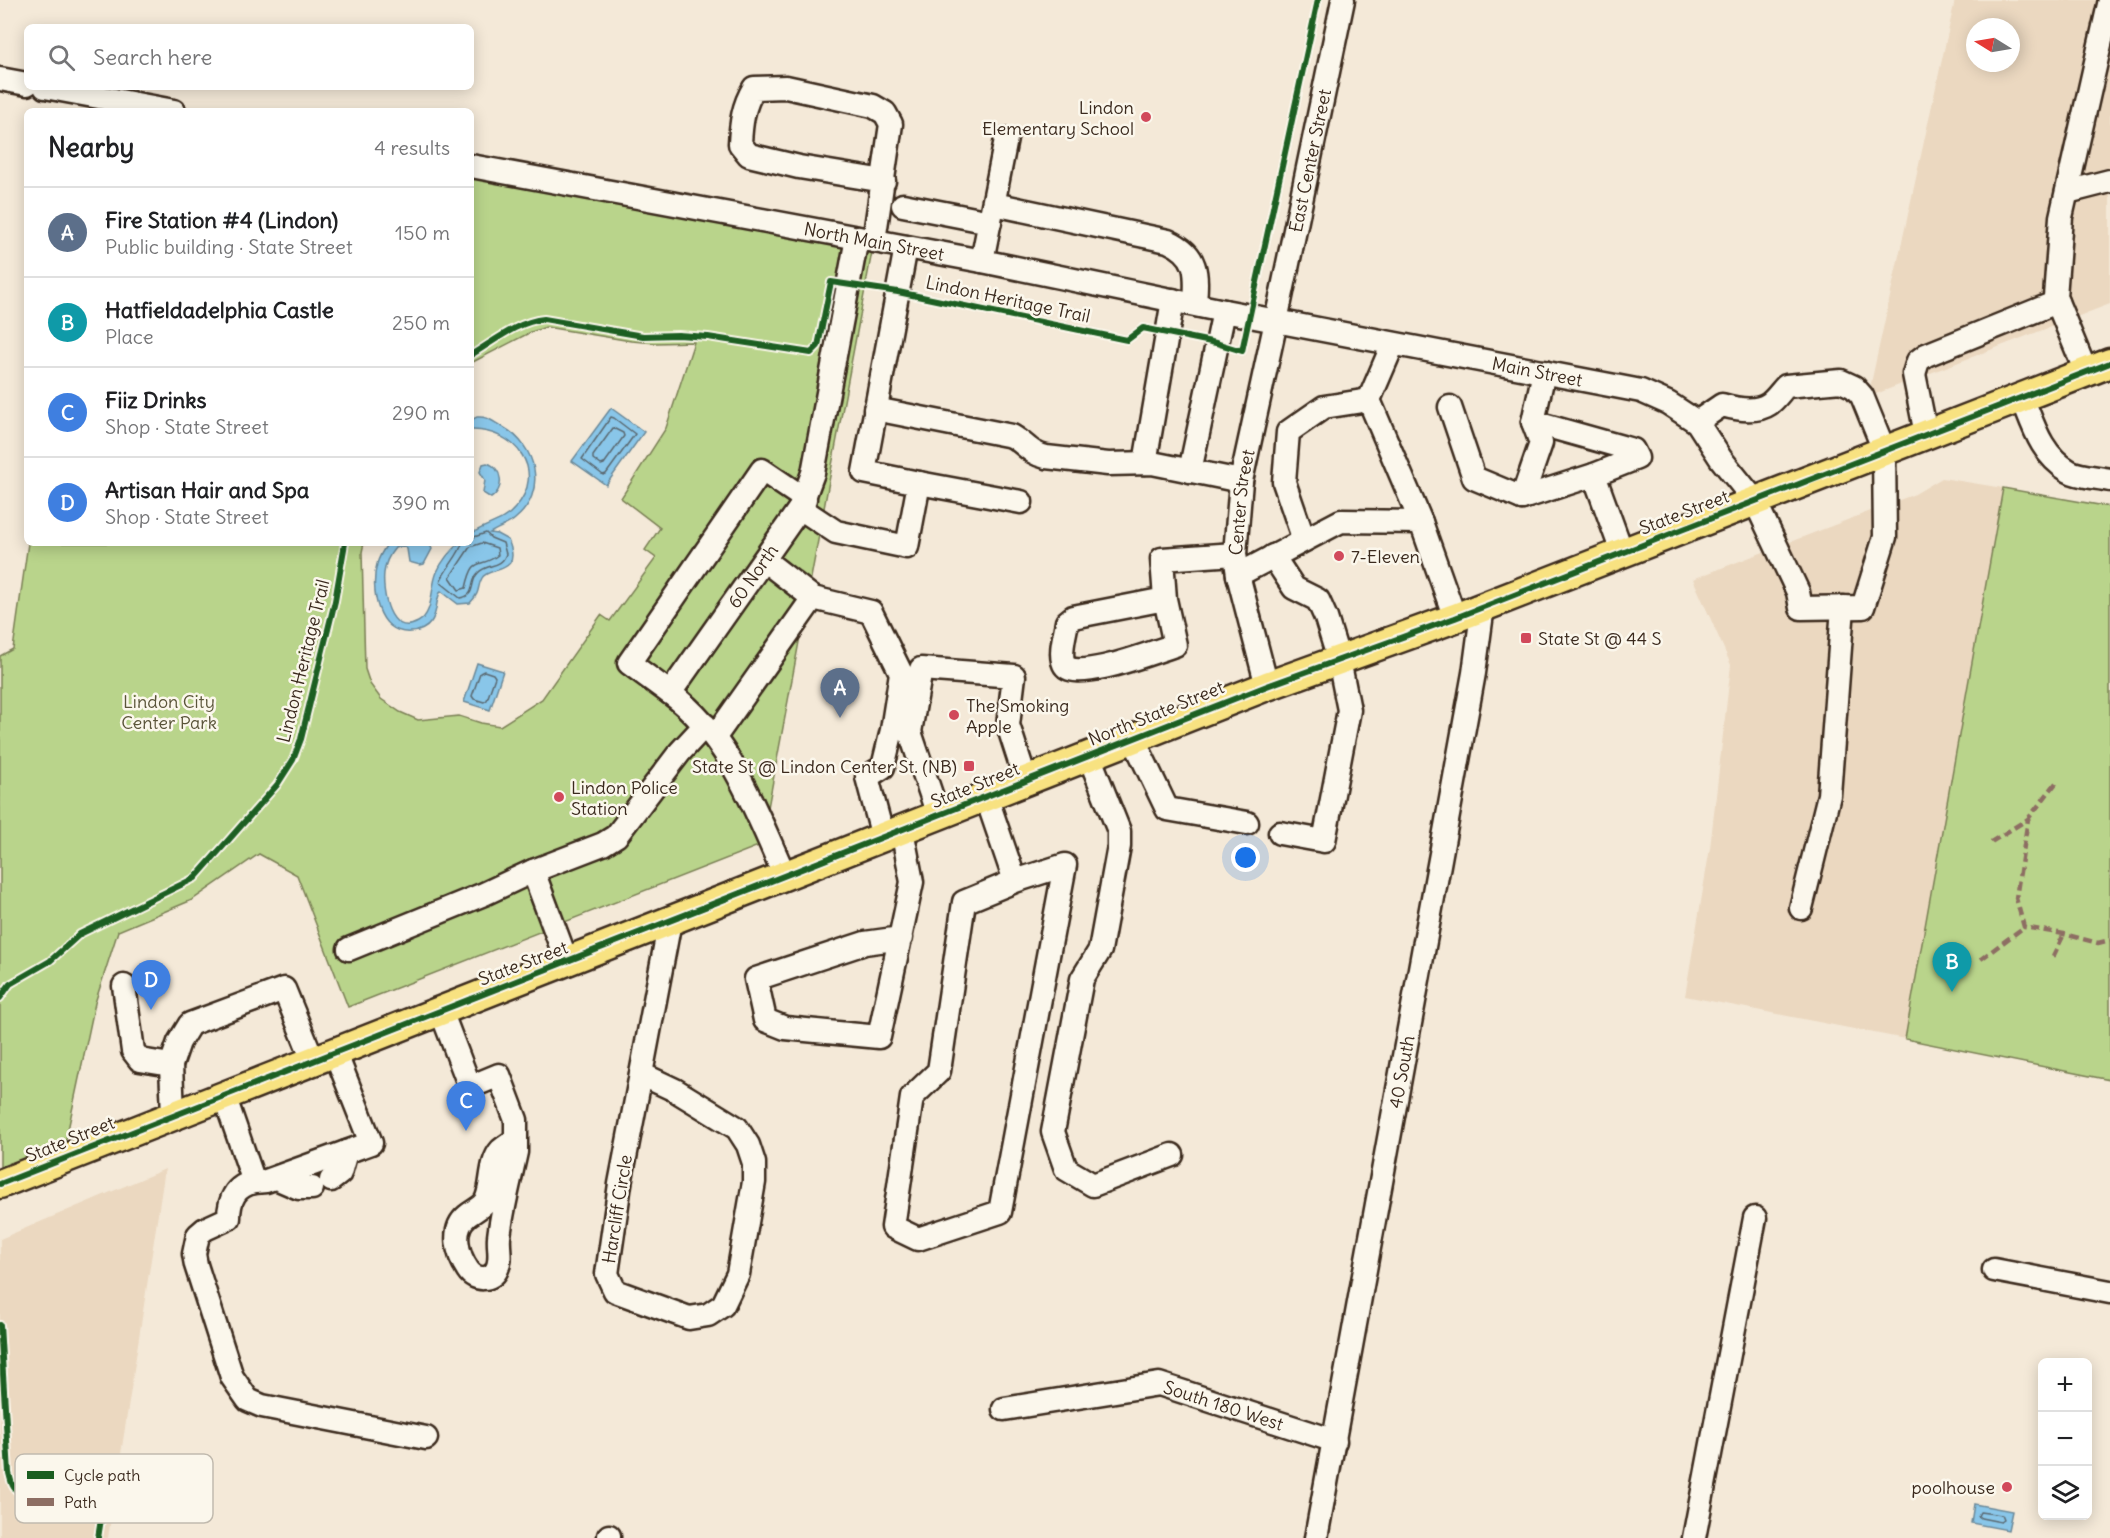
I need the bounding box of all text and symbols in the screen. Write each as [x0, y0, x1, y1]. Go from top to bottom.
north arrow [1966, 18, 2020, 72]
search box [24, 24, 474, 90]
icon: search [45, 41, 78, 74]
text: Search here [93, 43, 212, 71]
street label: East Center Street [1283, 87, 1336, 234]
place label: Lindon Elementary School [982, 96, 1134, 140]
marker: Lindon Elementary School [1139, 110, 1153, 124]
text: Nearby [48, 131, 134, 164]
text: 4 results [374, 135, 450, 160]
text: Fire Station #4 (Lindon) [105, 206, 338, 234]
street label: North Main Street [802, 217, 946, 265]
text: A [61, 220, 74, 245]
text: 150 m [395, 220, 450, 245]
text: Public building · State Street [105, 234, 353, 259]
street label: Lindon Heritage Trail [924, 270, 1092, 328]
text: Hatfieldadelphia Castle [105, 296, 334, 324]
text: B [61, 310, 74, 335]
text: 250 m [392, 310, 450, 335]
text: Place [105, 324, 153, 349]
street label: Main Street [1490, 351, 1585, 391]
text: Fiiz Drinks [105, 386, 207, 414]
text: C [61, 400, 74, 425]
text: 290 m [392, 400, 450, 425]
text: Shop · State Street [105, 414, 269, 439]
street label: Center Street [1223, 447, 1259, 556]
text: Artisan Hair and Spa [105, 476, 309, 504]
street label: State Street [1636, 484, 1732, 540]
text: D [60, 490, 75, 515]
text: 390 m [392, 490, 450, 515]
text: Shop · State Street [105, 504, 269, 529]
street label: 60 North [722, 539, 783, 612]
place label: 7-Eleven [1351, 545, 1420, 568]
marker: 7-Eleven [1332, 549, 1346, 563]
street label: Lindon Heritage Trail [272, 577, 334, 745]
place label: State St @ 44 S [1538, 627, 1661, 650]
marker: State St @ 44 S [1519, 631, 1533, 645]
pin: A [820, 668, 860, 718]
street label: North State Street [1085, 675, 1227, 751]
park label: Lindon City Center Park [121, 690, 217, 734]
place label: The Smoking Apple [966, 694, 1069, 738]
marker: The Smoking Apple [947, 708, 961, 722]
place label: State St @ Lindon Center St. (NB) [692, 755, 957, 778]
street label: State Street [927, 757, 1023, 813]
marker: State St @ Lindon Center St. (NB) [962, 759, 976, 773]
place label: Lindon Police Station [571, 776, 678, 820]
marker: Lindon Police Station [552, 790, 566, 804]
your location [1231, 843, 1260, 872]
street label: State Street [475, 935, 571, 991]
pin: B [1932, 942, 1972, 992]
pin: D [132, 960, 170, 1010]
street label: 40 South [1383, 1033, 1419, 1110]
pin: C [446, 1082, 486, 1131]
street label: State Street [22, 1111, 118, 1167]
street label: Harcliff Circle [597, 1153, 637, 1265]
map controls [2038, 1358, 2092, 1520]
button: + [2038, 1358, 2092, 1412]
street label: South 180 West [1161, 1375, 1287, 1435]
button: − [2038, 1412, 2092, 1466]
legend [15, 1454, 213, 1523]
text: Cycle path [64, 1465, 140, 1485]
button: layers [2038, 1466, 2092, 1520]
place label: poolhouse [1912, 1476, 1995, 1499]
marker: poolhouse [2000, 1480, 2014, 1494]
text: Path [64, 1492, 97, 1512]

